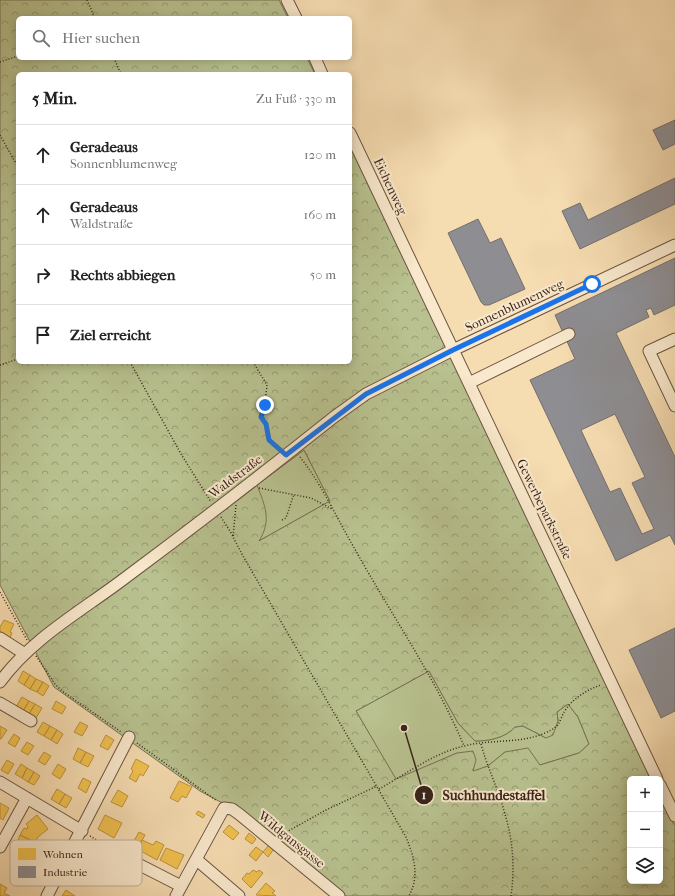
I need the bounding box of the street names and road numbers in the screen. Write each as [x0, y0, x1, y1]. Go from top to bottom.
street label: Eichenweg [371, 155, 411, 218]
street label: Sonnenblumenweg [463, 276, 567, 335]
street label: Waldstraße [205, 451, 265, 502]
street label: Gewerbeparkstraße [514, 457, 576, 562]
street label: Wildgansgasse [255, 807, 328, 871]

